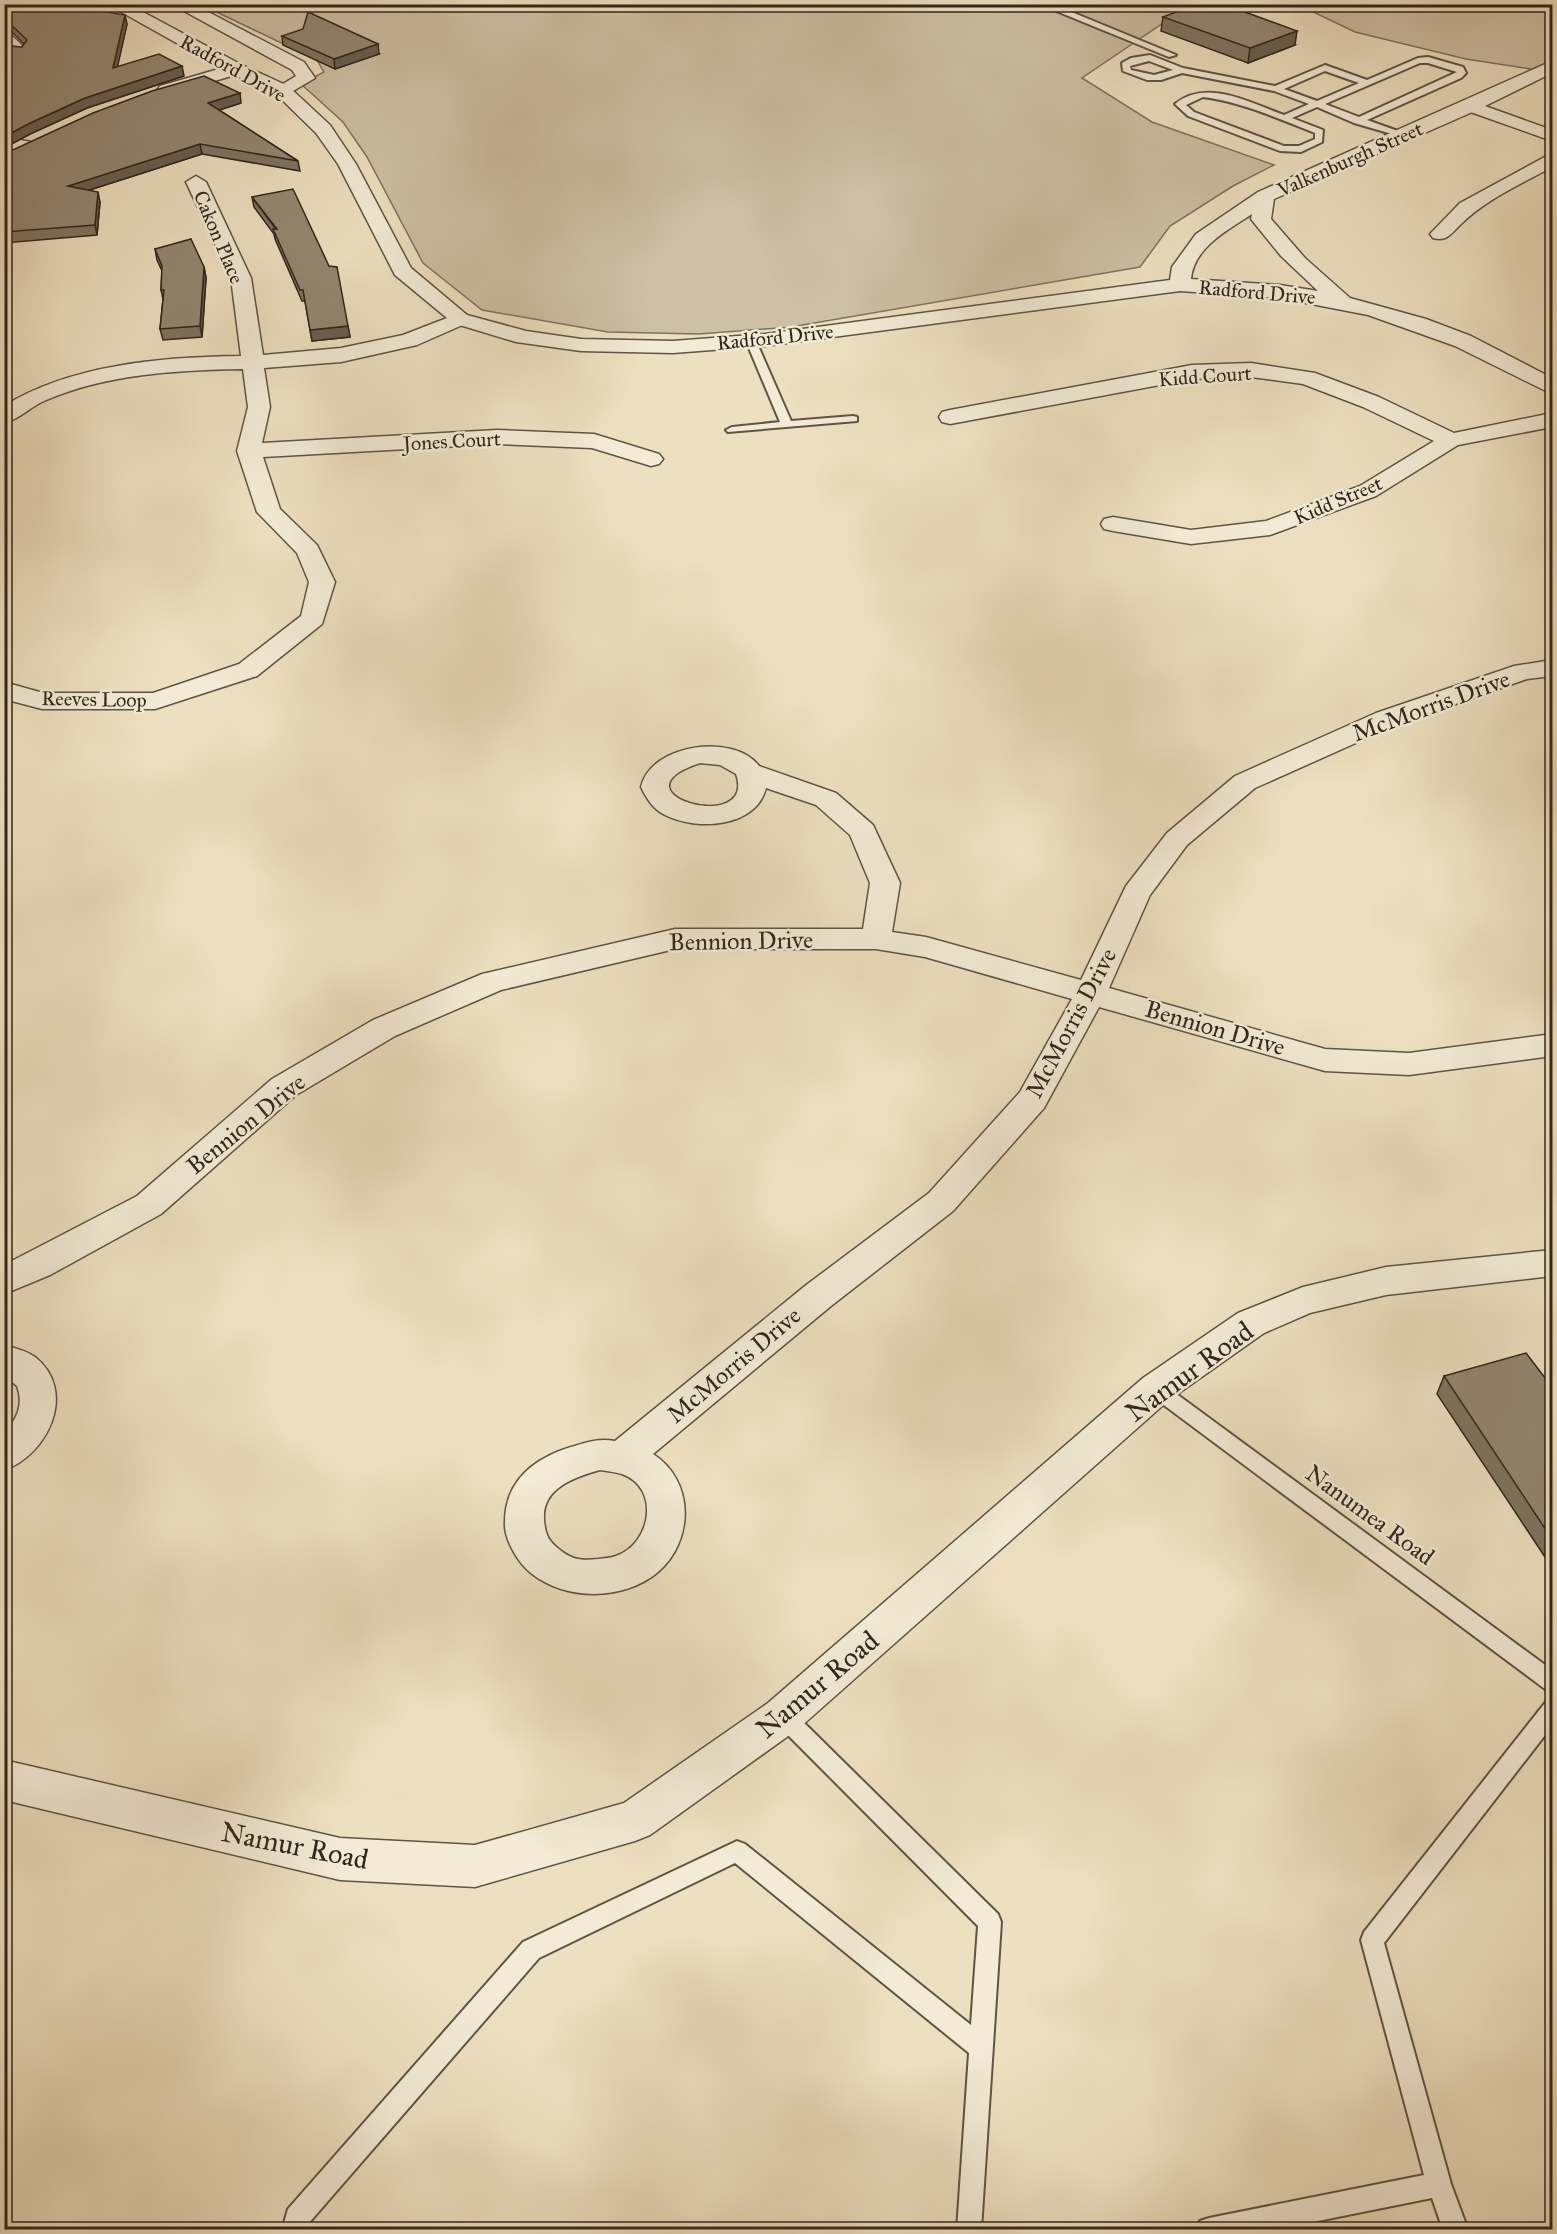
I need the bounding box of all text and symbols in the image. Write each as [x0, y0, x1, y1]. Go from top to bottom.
street label: Radford Drive [176, 29, 290, 107]
street label: Valkenburgh Street [1273, 116, 1427, 203]
street label: Cakon Place [189, 187, 249, 287]
street label: Radford Drive [1198, 275, 1316, 309]
street label: Radford Drive [715, 319, 835, 355]
street label: Kidd Court [1158, 361, 1252, 391]
street label: Jones Court [401, 426, 501, 457]
street label: Kidd Street [1290, 471, 1386, 529]
street label: McMorris Drive [1348, 664, 1514, 748]
street label: Reeves Loop [41, 686, 147, 712]
street label: Bennion Drive [669, 925, 813, 957]
street label: McMorris Drive [1019, 943, 1123, 1103]
street label: Bennion Drive [1142, 994, 1288, 1062]
street label: Bennion Drive [181, 1067, 311, 1181]
street label: McMorris Drive [661, 1300, 807, 1430]
street label: Namur Road [1119, 1313, 1260, 1429]
street label: Nanumea Road [1300, 1458, 1440, 1572]
street label: Namur Road [749, 1623, 886, 1746]
street label: Namur Road [218, 1814, 372, 1877]

